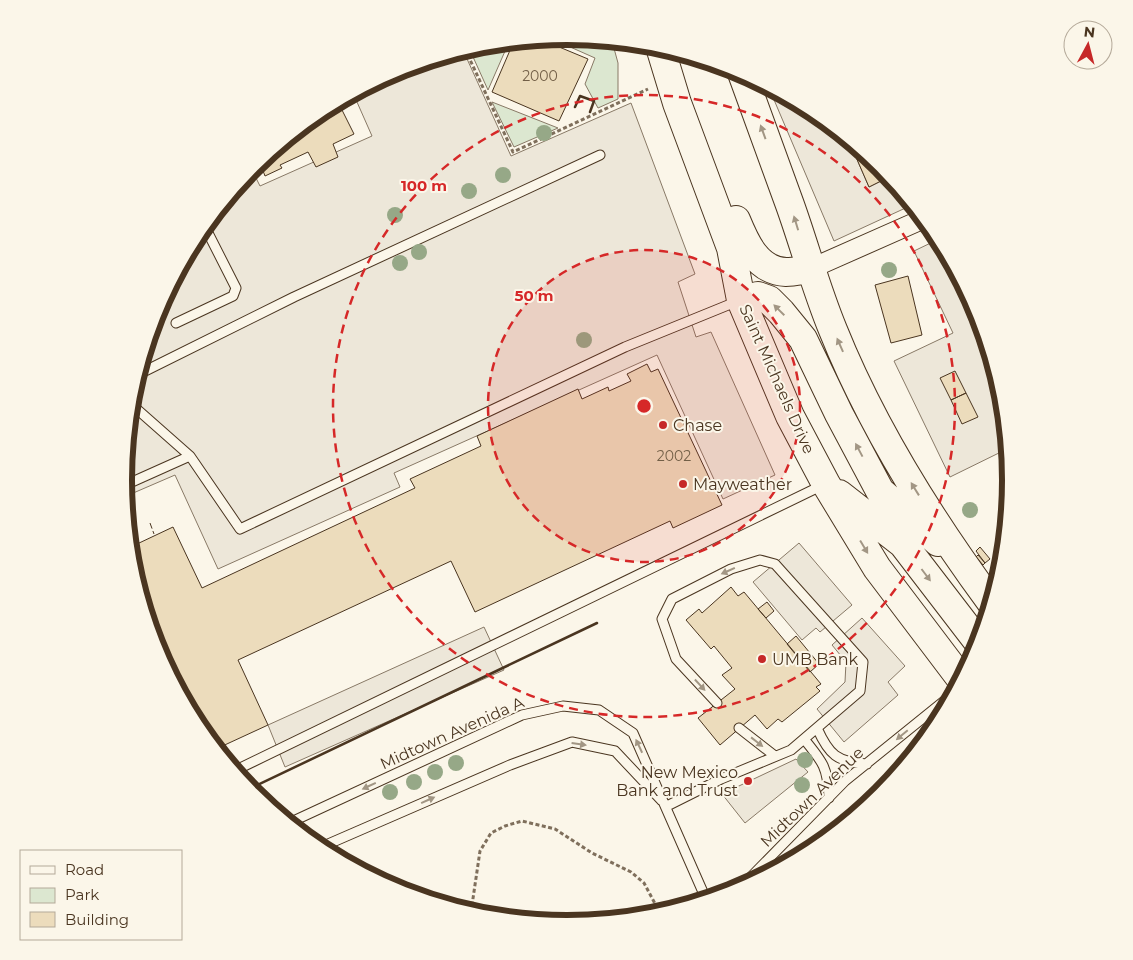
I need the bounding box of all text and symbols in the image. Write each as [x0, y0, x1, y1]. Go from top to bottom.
north arrow [1063, 20, 1113, 70]
text: N [1083, 22, 1096, 42]
house number: 2000 [522, 67, 558, 85]
one-way arrow [759, 124, 767, 139]
text: 100 m [401, 176, 447, 195]
one-way arrow [791, 215, 799, 230]
text: 50 m [514, 286, 554, 305]
street label: Saint Michaels Drive [735, 301, 819, 457]
one-way arrow [773, 304, 785, 316]
one-way arrow [835, 338, 843, 352]
centre of rings [635, 397, 653, 415]
place label: Chase [673, 416, 722, 435]
marker: Chase [657, 419, 669, 431]
one-way arrow [854, 444, 863, 457]
house number: 2002 [657, 447, 691, 465]
place label: Mayweather [693, 475, 792, 494]
marker: Mayweather [677, 478, 689, 490]
one-way arrow [910, 483, 920, 496]
one-way arrow [859, 540, 868, 553]
one-way arrow [721, 567, 735, 575]
one-way arrow [921, 568, 931, 582]
place label: UMB Bank [772, 650, 859, 669]
marker: UMB Bank [756, 653, 768, 665]
one-way arrow [694, 678, 706, 690]
street label: Midtown Avenida A [377, 692, 527, 773]
one-way arrow [896, 729, 909, 740]
one-way arrow [750, 737, 763, 748]
one-way arrow [635, 739, 643, 753]
one-way arrow [571, 740, 587, 748]
street label: Midtown Avenue [757, 743, 867, 851]
place label: New Mexico Bank and Trust [616, 763, 739, 800]
marker: New Mexico Bank and Trust [742, 775, 754, 787]
one-way arrow [362, 782, 376, 790]
one-way arrow [421, 796, 435, 804]
legend [20, 850, 182, 940]
text: Road [65, 860, 104, 879]
text: Park [65, 885, 99, 904]
text: Building [65, 910, 129, 929]

